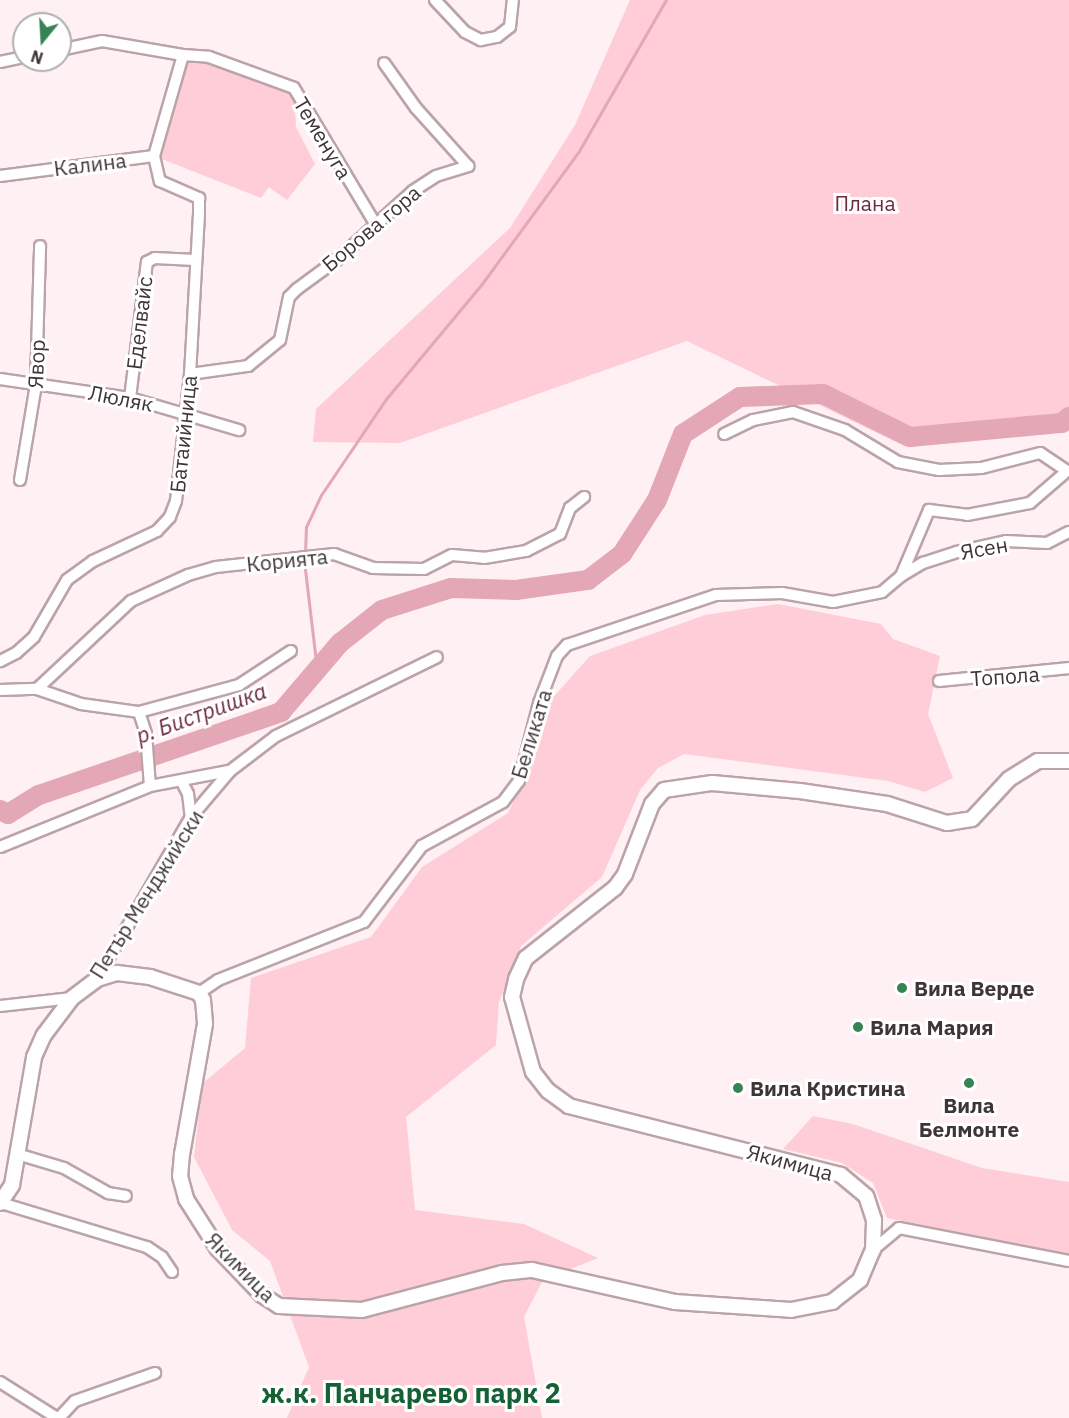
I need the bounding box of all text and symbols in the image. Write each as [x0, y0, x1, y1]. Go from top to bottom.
north arrow [12, 12, 72, 72]
text: N [28, 46, 46, 69]
street label: Теменуга [289, 92, 357, 184]
street label: Калина [52, 147, 128, 181]
street label: Борова гора [317, 180, 425, 276]
park label: Плана [834, 190, 896, 216]
street label: Еделвайс [121, 275, 157, 371]
street label: Явор [22, 339, 50, 389]
street label: Батаийница [164, 374, 202, 494]
street label: Люляк [87, 379, 155, 417]
street label: Ясен [958, 531, 1010, 565]
street label: Корията [245, 543, 329, 577]
street label: Топола [970, 661, 1040, 691]
water label: р. Бистришка [132, 677, 270, 749]
street label: Беликата [505, 686, 557, 782]
street label: Петър Менджийски [84, 805, 208, 983]
place label: Вила Верде [914, 975, 1035, 1001]
marker: Вила Верде [895, 981, 909, 995]
place label: Вила Мария [870, 1014, 994, 1040]
marker: Вила Мария [851, 1020, 865, 1034]
place label: Вила Кристина [750, 1075, 905, 1101]
marker: Вила Белмонте [962, 1076, 976, 1090]
marker: Вила Кристина [731, 1081, 745, 1095]
place label: Вила Белмонте [919, 1092, 1019, 1142]
street label: Якимица [744, 1138, 836, 1186]
street label: Якимица [201, 1227, 281, 1307]
district label: ж.к. Панчарево парк 2 [261, 1377, 561, 1409]

